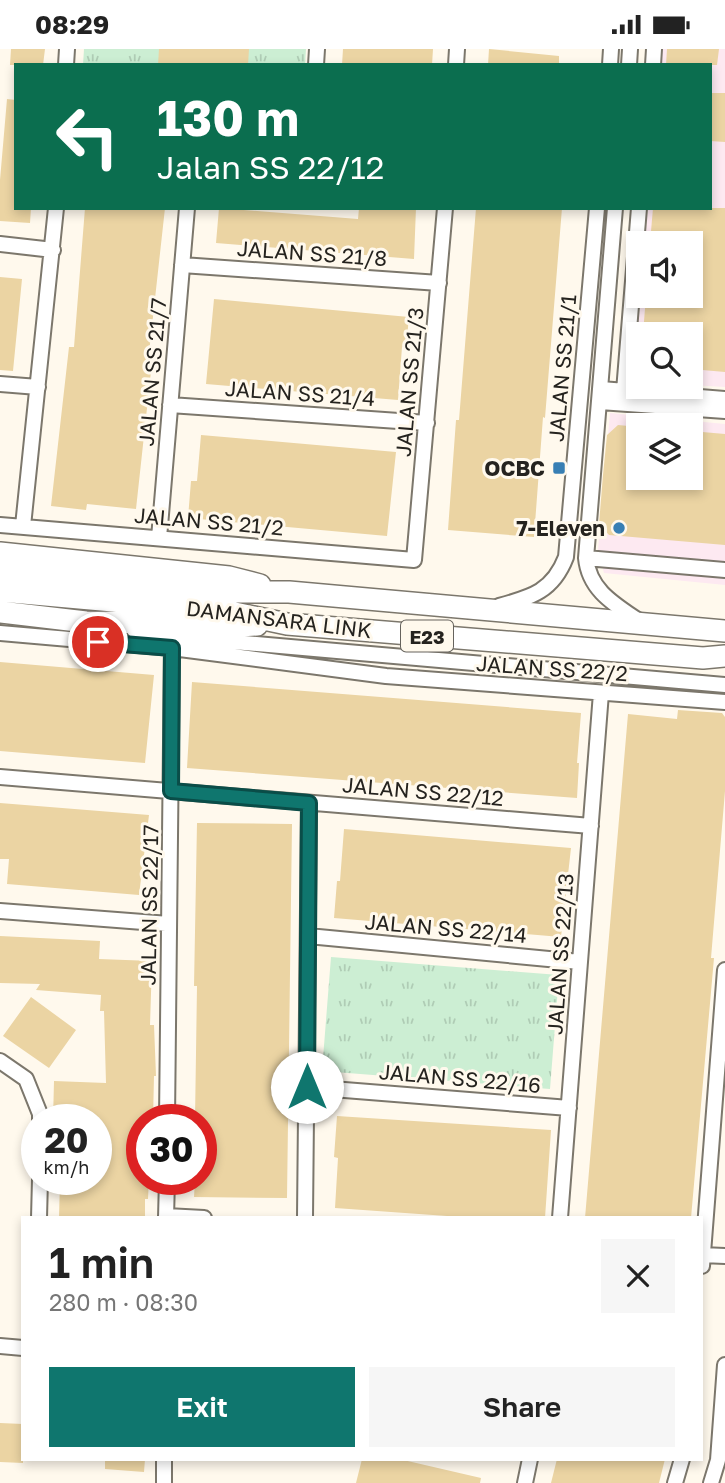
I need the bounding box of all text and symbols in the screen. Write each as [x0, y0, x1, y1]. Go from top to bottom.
text: 08:29 [35, 9, 109, 40]
text: 130 m [157, 88, 299, 147]
icon: left [42, 91, 133, 182]
text: Jalan SS 22/12 [157, 148, 384, 186]
map controls [626, 231, 703, 490]
button: sound [626, 231, 703, 308]
street label: JALAN SS 21/8 [236, 235, 388, 271]
street label: JALAN SS 21/1 [543, 293, 581, 443]
street label: JALAN SS 21/7 [133, 297, 171, 447]
street label: JALAN SS 21/3 [390, 306, 428, 458]
button: search [626, 322, 703, 399]
street label: JALAN SS 21/4 [224, 375, 376, 411]
button: layers [626, 413, 703, 490]
place label: OCBC [484, 455, 545, 481]
marker: OCBC [551, 460, 567, 476]
street label: JALAN SS 21/2 [133, 502, 285, 540]
place label: 7-Eleven [516, 515, 605, 541]
marker: 7-Eleven [611, 520, 627, 536]
street label: DAMANSARA LINK [185, 595, 373, 643]
pin [68, 612, 128, 672]
road number: E23 [401, 621, 453, 651]
icon: arrive [79, 623, 117, 661]
street label: JALAN SS 22/2 [475, 650, 629, 686]
street label: JALAN SS 22/12 [341, 771, 505, 811]
street label: JALAN SS 22/17 [135, 824, 163, 986]
street label: JALAN SS 22/13 [541, 872, 579, 1036]
street label: JALAN SS 22/14 [364, 908, 528, 948]
position arrow [270, 1050, 344, 1124]
street label: JALAN SS 22/16 [378, 1058, 542, 1098]
speed limit sign: 30 [126, 1104, 217, 1195]
text: 20 [44, 1119, 89, 1161]
text: km/h [44, 1156, 89, 1178]
text: 1 min [49, 1237, 154, 1287]
button: close [601, 1239, 675, 1313]
text: 280 m · 08:30 [49, 1288, 198, 1316]
button: Exit [49, 1367, 355, 1447]
button: Share [369, 1367, 675, 1447]

